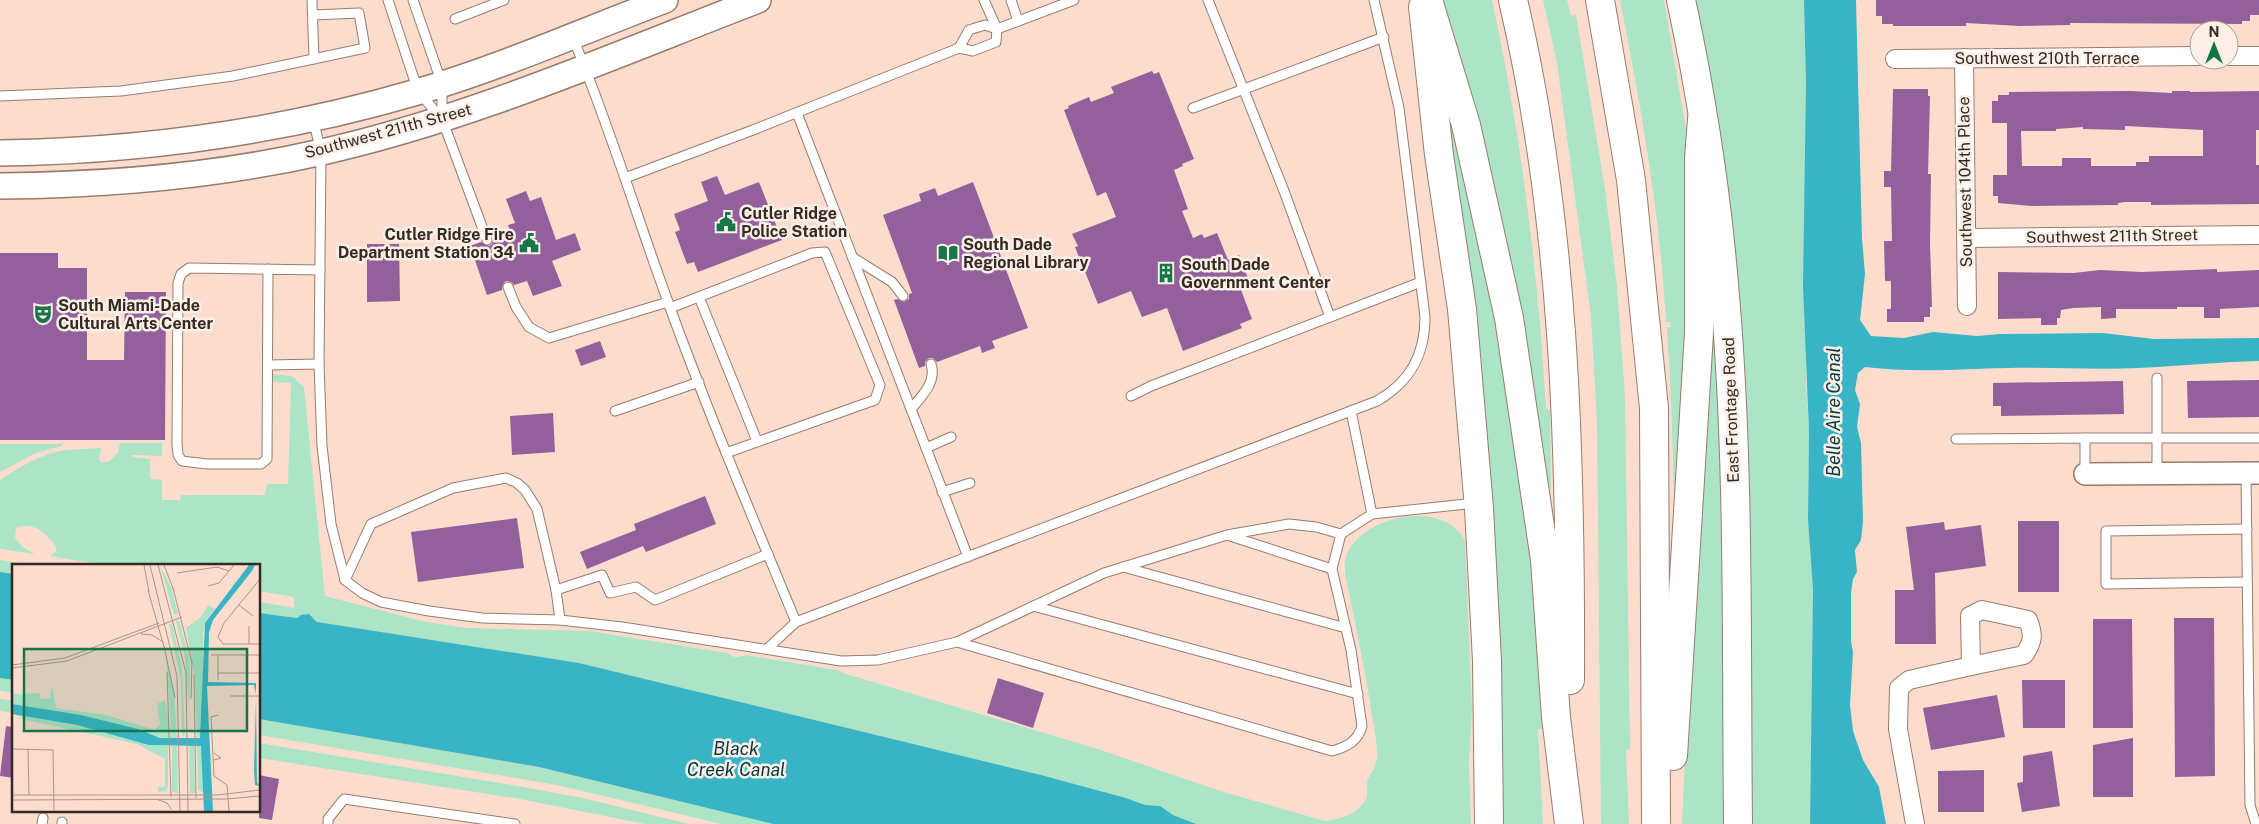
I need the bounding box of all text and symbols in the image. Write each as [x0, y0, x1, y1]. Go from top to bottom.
north arrow [2189, 20, 2239, 70]
text: N [2209, 24, 2219, 40]
street label: Southwest 210th Terrace [1955, 49, 2139, 68]
street label: Southwest 104th Place [1954, 96, 1976, 268]
street label: Southwest 211th Street [302, 100, 474, 162]
place label: Cutler Ridge Police Station [741, 204, 847, 241]
public building icon: Cutler Ridge Police Station [715, 211, 737, 233]
place label: Cutler Ridge Fire Department Station 34 [338, 225, 515, 262]
street label: Southwest 211th Street [2026, 225, 2198, 247]
public building icon: Cutler Ridge Fire Department Station 34 [518, 232, 540, 254]
place label: South Dade Regional Library [963, 235, 1088, 272]
library icon: South Dade Regional Library [937, 242, 959, 264]
place label: South Dade Government Center [1181, 255, 1331, 292]
building icon: South Dade Government Center [1155, 262, 1177, 284]
place label: South Miami-Dade Cultural Arts Center [58, 296, 213, 333]
theatre icon: South Miami-Dade Cultural Arts Center [32, 303, 54, 325]
street label: East Frontage Road [1719, 337, 1743, 483]
water label: Belle Aire Canal [1823, 347, 1844, 477]
inset map [12, 564, 260, 812]
water label: Black Creek Canal [687, 738, 785, 780]

